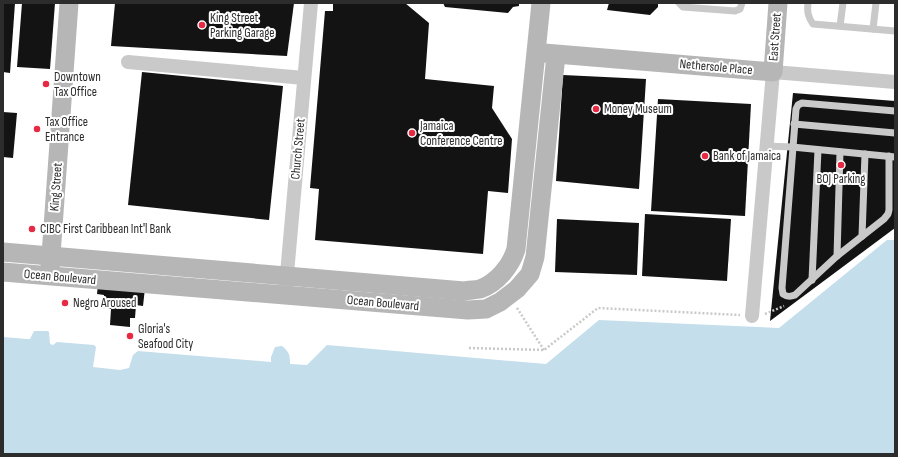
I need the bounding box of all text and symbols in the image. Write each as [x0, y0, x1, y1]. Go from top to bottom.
place label: King Street Parking Garage [210, 10, 275, 41]
street label: East Street [765, 12, 785, 62]
marker: King Street Parking Garage [197, 20, 207, 30]
street label: Nethersole Place [679, 56, 753, 78]
place label: Downtown Tax Office [54, 69, 101, 100]
marker: Downtown Tax Office [41, 79, 51, 89]
place label: Money Museum [604, 101, 672, 117]
marker: Money Museum [591, 104, 601, 114]
place label: Tax Office Entrance [45, 114, 88, 145]
street label: Church Street [287, 118, 309, 180]
place label: Jamaica Conference Centre [419, 118, 502, 149]
marker: Tax Office Entrance [32, 124, 42, 134]
marker: Jamaica Conference Centre [407, 128, 417, 138]
place label: Bank of Jamaica [713, 148, 781, 164]
marker: Bank of Jamaica [700, 151, 710, 161]
marker: BOJ Parking [836, 160, 846, 170]
street label: King Street [46, 162, 66, 212]
place label: BOJ Parking [816, 171, 866, 187]
place label: CIBC First Caribbean Int'l Bank [40, 221, 171, 237]
marker: CIBC First Caribbean Int'l Bank [27, 224, 37, 234]
street label: Ocean Boulevard [23, 266, 97, 288]
street label: Ocean Boulevard [346, 292, 420, 314]
place label: Negro Aroused [73, 295, 137, 311]
marker: Negro Aroused [60, 298, 70, 308]
place label: Gloria's Seafood City [138, 321, 193, 352]
marker: Gloria's Seafood City [125, 331, 135, 341]

